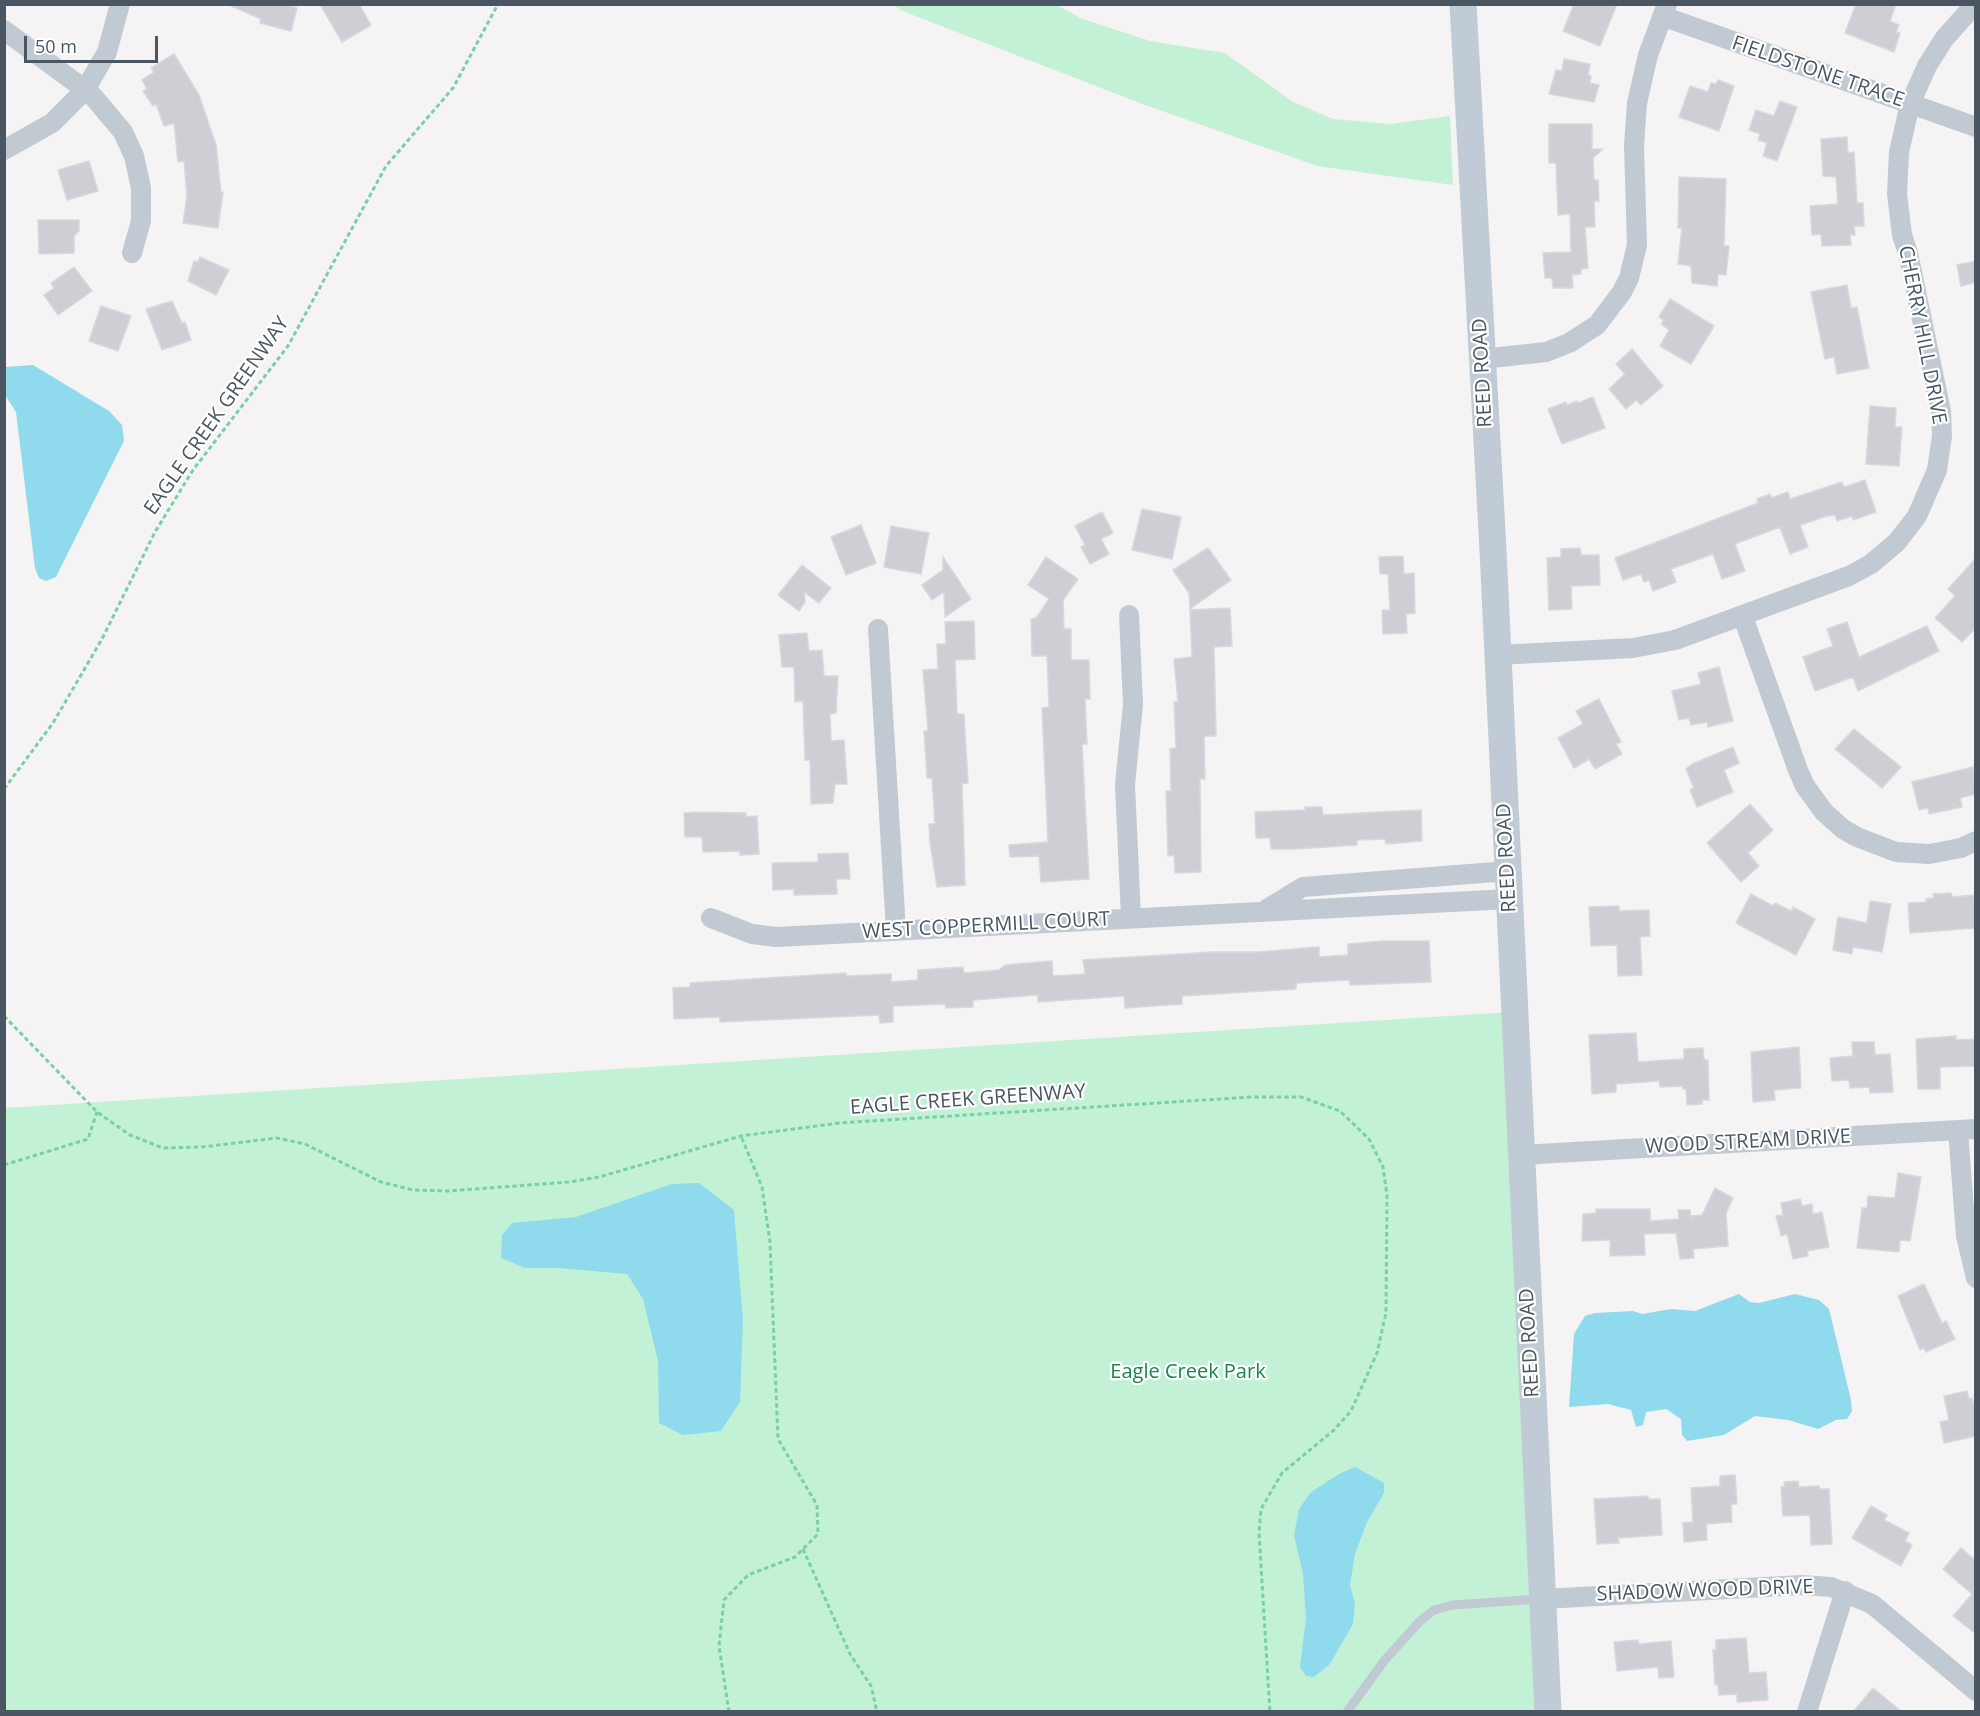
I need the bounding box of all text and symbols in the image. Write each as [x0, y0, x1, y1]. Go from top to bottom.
scale bar [27, 24, 160, 62]
street label: FIELDSTONE TRACE [1729, 31, 1907, 113]
text: 50 m [35, 34, 77, 58]
street label: CHERRY HILL DRIVE [1893, 244, 1951, 426]
street label: EAGLE CREEK GREENWAY [139, 312, 295, 520]
street label: REED ROAD [1468, 318, 1498, 428]
street label: REED ROAD [1492, 803, 1522, 913]
street label: WEST COPPERMILL COURT [861, 908, 1111, 944]
street label: EAGLE CREEK GREENWAY [849, 1080, 1087, 1120]
street label: WOOD STREAM DRIVE [1644, 1125, 1852, 1159]
street label: REED ROAD [1515, 1288, 1545, 1398]
park label: Eagle Creek Park [1110, 1360, 1266, 1384]
street label: SHADOW WOOD DRIVE [1596, 1575, 1814, 1607]

